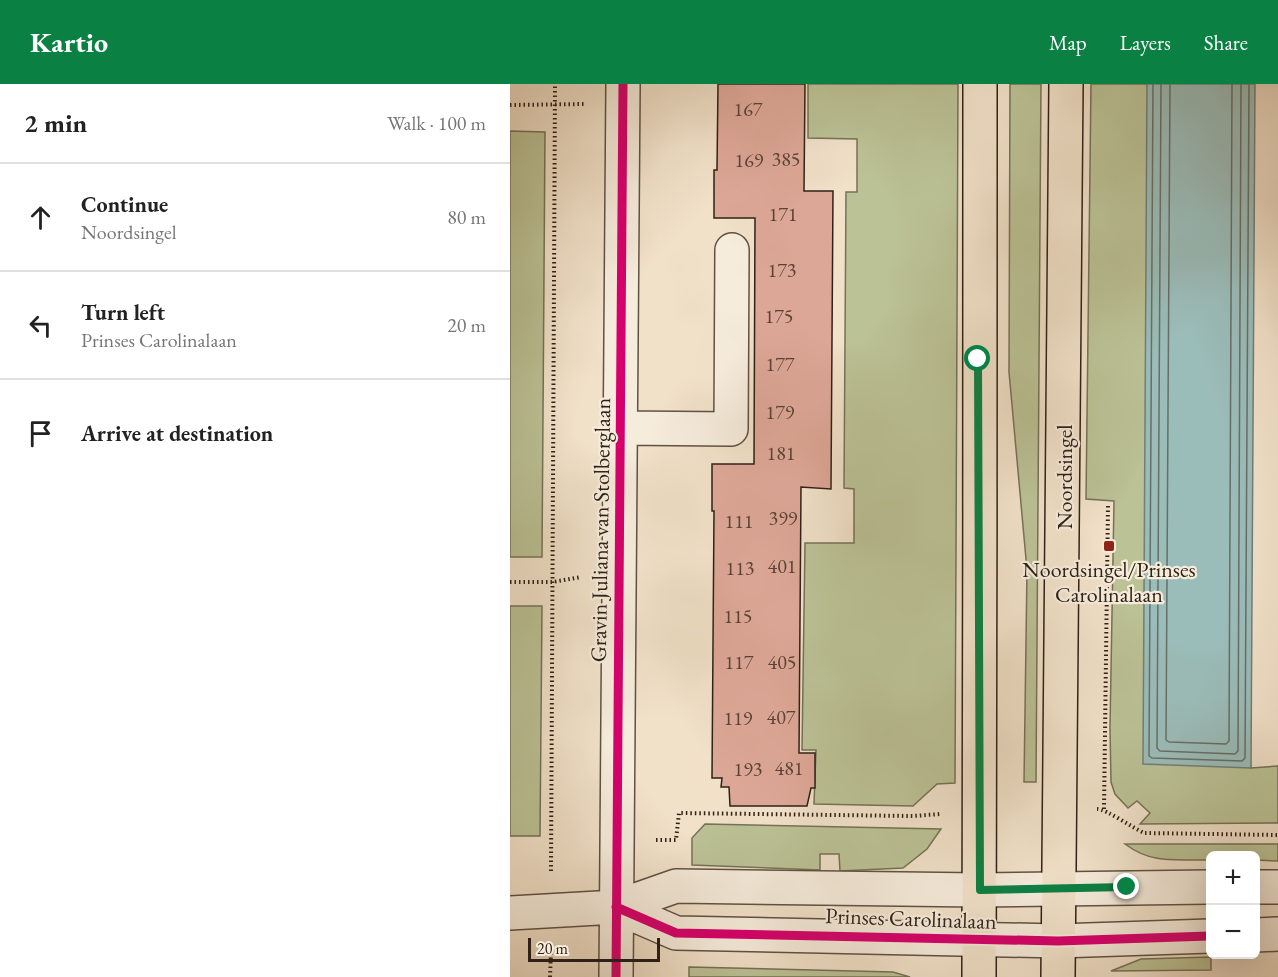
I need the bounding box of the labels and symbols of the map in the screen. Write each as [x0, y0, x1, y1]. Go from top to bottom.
house number: 167 [734, 96, 763, 122]
house number: 385 [772, 146, 800, 172]
house number: 169 [735, 147, 764, 173]
house number: 171 [769, 201, 797, 227]
house number: 173 [768, 257, 796, 283]
house number: 175 [765, 303, 793, 329]
route start [964, 345, 990, 371]
house number: 177 [766, 351, 795, 377]
street label: Gravin Juliana van Stolberglaan [584, 397, 617, 662]
house number: 179 [766, 399, 795, 425]
street label: Noordsingel [1050, 424, 1079, 530]
house number: 181 [767, 440, 795, 466]
house number: 399 [769, 505, 798, 531]
house number: 111 [725, 508, 753, 534]
marker: Noordsingel/Prinses Carolinalaan [1102, 539, 1116, 553]
house number: 401 [768, 553, 796, 579]
house number: 113 [726, 555, 754, 581]
place label: Noordsingel/Prinses Carolinalaan [1022, 555, 1196, 609]
house number: 115 [724, 603, 752, 629]
house number: 117 [725, 649, 754, 675]
house number: 405 [768, 649, 796, 675]
house number: 407 [767, 704, 796, 730]
house number: 119 [724, 705, 753, 731]
house number: 481 [775, 755, 803, 781]
house number: 193 [734, 756, 762, 782]
route end [1113, 873, 1139, 899]
street label: Prinses Carolinalaan [825, 901, 998, 936]
scale bar [528, 935, 660, 962]

